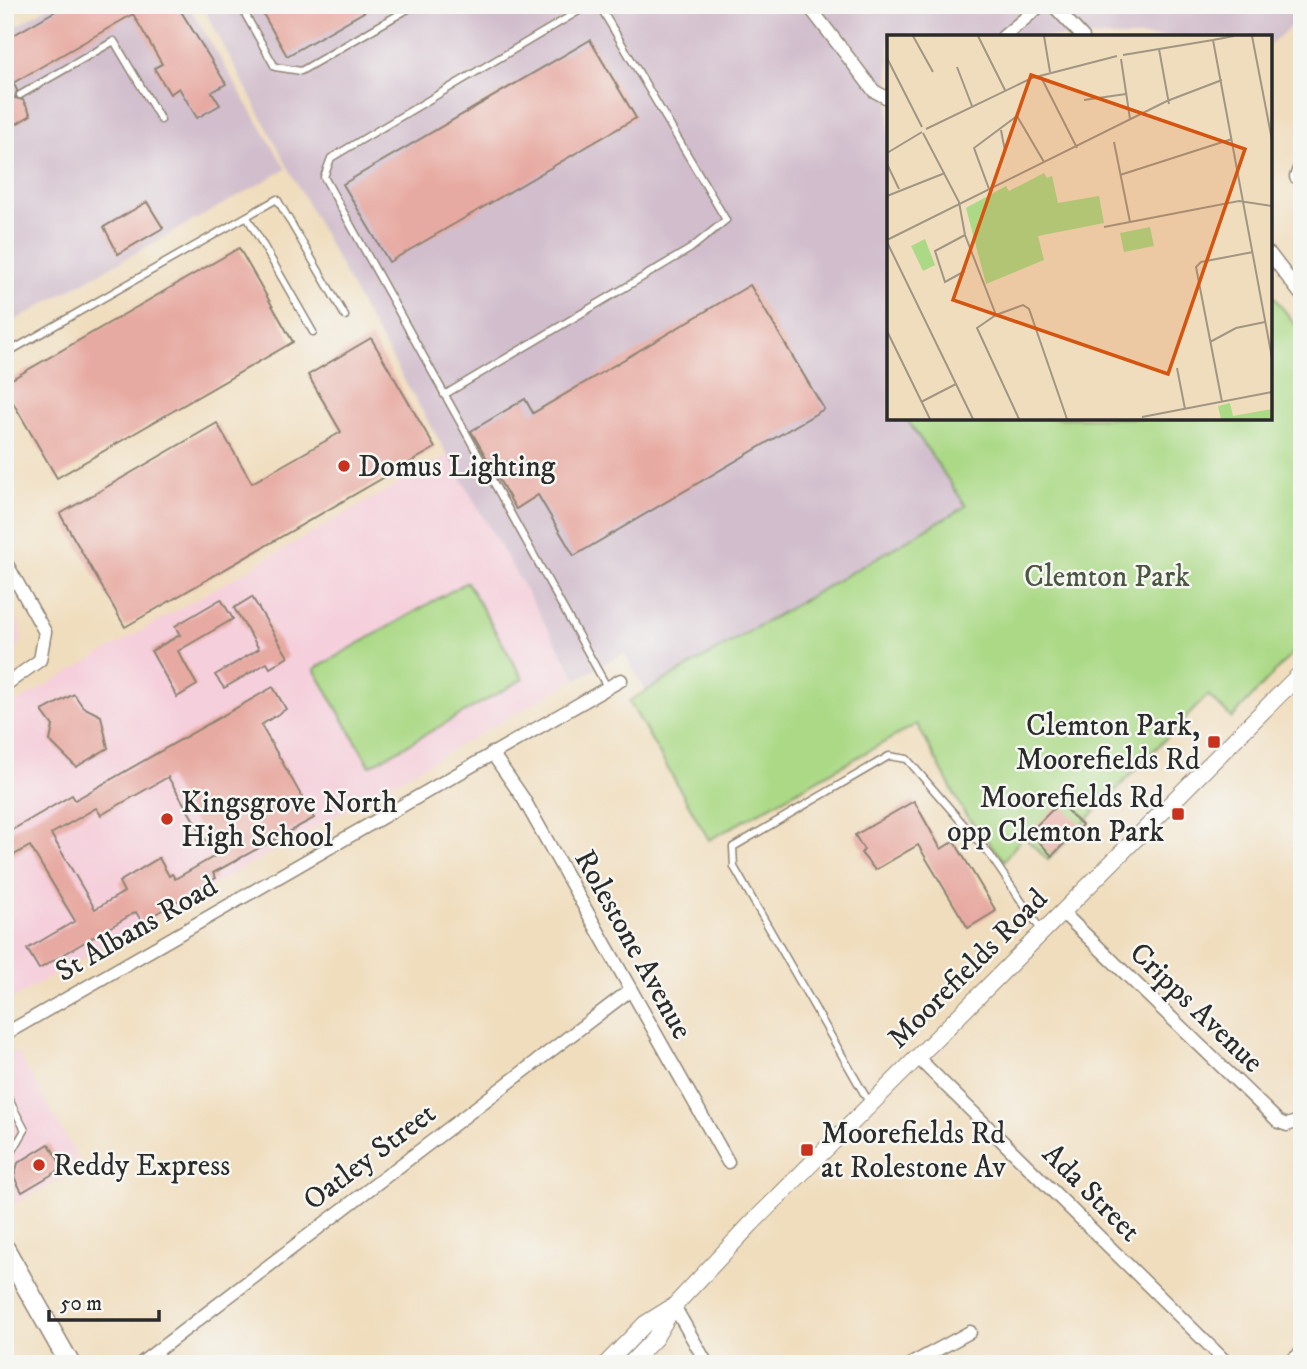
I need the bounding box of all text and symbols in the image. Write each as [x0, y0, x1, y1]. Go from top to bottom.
inset map [887, 35, 1272, 420]
place label: Domus Lighting [358, 449, 556, 486]
marker: Domus Lighting [336, 458, 352, 474]
park label: Clemton Park [1024, 559, 1190, 596]
place label: Clemton Park, Moorefields Rd [1016, 708, 1200, 779]
marker: Clemton Park, Moorefields Rd [1206, 734, 1222, 750]
place label: Moorefields Rd opp Clemton Park [947, 780, 1164, 851]
place label: Kingsgrove North High School [181, 785, 398, 856]
marker: Moorefields Rd opp Clemton Park [1170, 806, 1186, 822]
marker: Kingsgrove North High School [159, 811, 175, 827]
street label: Rolestone Avenue [565, 844, 700, 1046]
street label: St Albans Road [49, 868, 224, 991]
street label: Moorefields Road [880, 881, 1056, 1057]
street label: Cripps Avenue [1121, 935, 1271, 1081]
street label: Oatley Street [296, 1095, 444, 1219]
place label: Moorefields Rd at Rolestone Av [821, 1116, 1007, 1187]
street label: Ada Street [1034, 1136, 1148, 1250]
marker: Moorefields Rd at Rolestone Av [799, 1142, 815, 1158]
place label: Reddy Express [53, 1148, 230, 1185]
marker: Reddy Express [31, 1157, 47, 1173]
scale bar [49, 1278, 159, 1322]
text: 50 m [60, 1291, 102, 1317]

